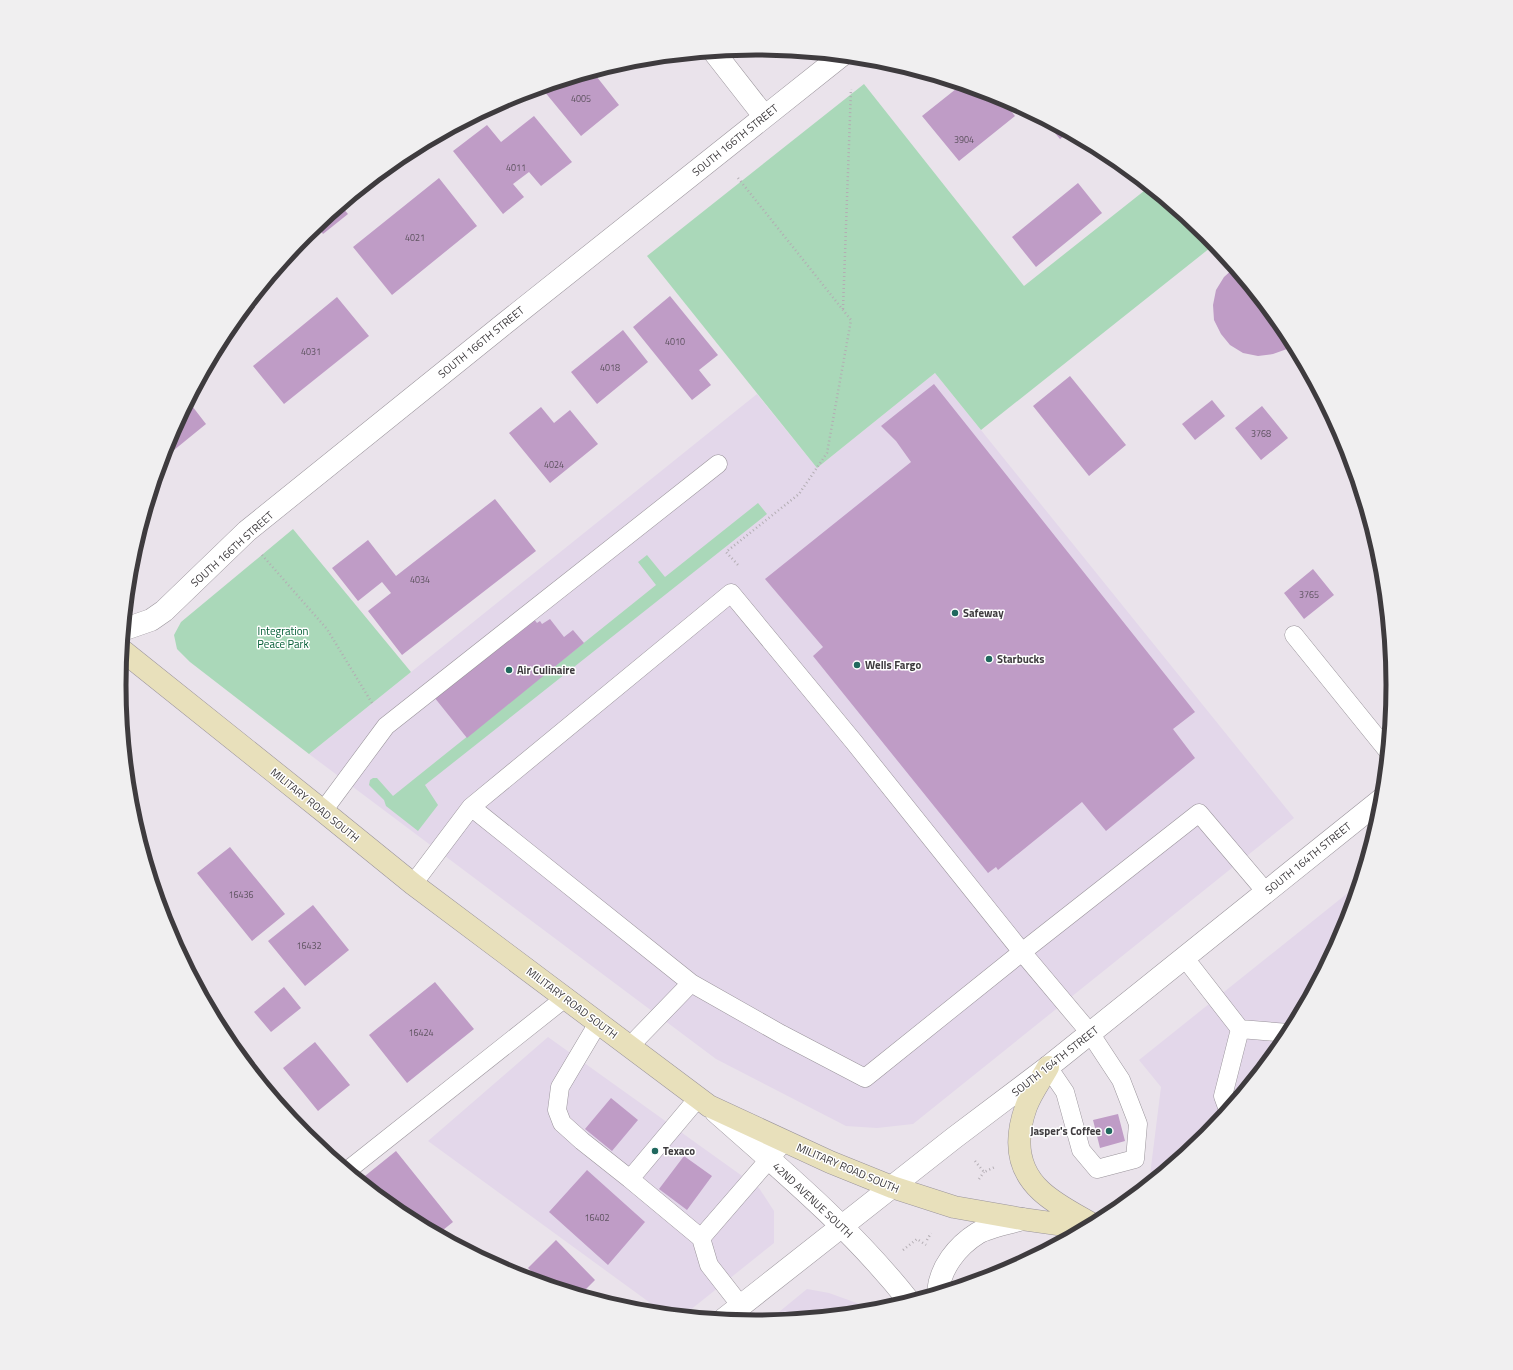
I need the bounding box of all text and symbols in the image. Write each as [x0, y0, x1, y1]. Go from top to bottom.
house number: 4005 [571, 92, 591, 105]
street label: SOUTH 166TH STREET [689, 100, 782, 180]
house number: 3904 [954, 133, 974, 146]
house number: 4011 [506, 161, 526, 174]
house number: 4021 [405, 231, 425, 244]
street label: SOUTH 166TH STREET [435, 302, 528, 382]
house number: 4010 [665, 335, 685, 348]
house number: 4031 [301, 345, 321, 358]
house number: 4018 [600, 361, 620, 374]
house number: 3768 [1251, 427, 1271, 440]
house number: 4024 [544, 458, 564, 471]
street label: SOUTH 166TH STREET [187, 507, 277, 591]
house number: 4034 [410, 573, 430, 586]
house number: 3765 [1299, 588, 1319, 601]
place label: Safeway [963, 605, 1004, 621]
marker: Safeway [950, 608, 960, 618]
park label: Integration Peace Park [257, 623, 309, 652]
place label: Starbucks [997, 651, 1044, 667]
marker: Starbucks [984, 654, 994, 664]
place label: Wells Fargo [865, 657, 921, 673]
marker: Wells Fargo [852, 660, 862, 670]
place label: Air Culinaire [517, 662, 575, 678]
marker: Air Culinaire [504, 665, 514, 675]
street label: MILITARY ROAD SOUTH [267, 764, 363, 846]
street label: SOUTH 164TH STREET [1262, 818, 1355, 898]
house number: 16436 [228, 888, 254, 901]
house number: 16432 [296, 939, 322, 952]
street label: MILITARY ROAD SOUTH [523, 963, 621, 1043]
street label: SOUTH 164TH STREET [1008, 1022, 1102, 1100]
house number: 16424 [408, 1026, 434, 1039]
place label: Jasper's Coffee [1030, 1123, 1101, 1139]
marker: Jasper's Coffee [1104, 1126, 1114, 1136]
street label: MILITARY ROAD SOUTH [794, 1139, 902, 1197]
place label: Texaco [663, 1143, 695, 1159]
marker: Texaco [650, 1146, 660, 1156]
street label: 42ND AVENUE SOUTH [769, 1158, 857, 1242]
house number: 16402 [584, 1211, 610, 1224]

